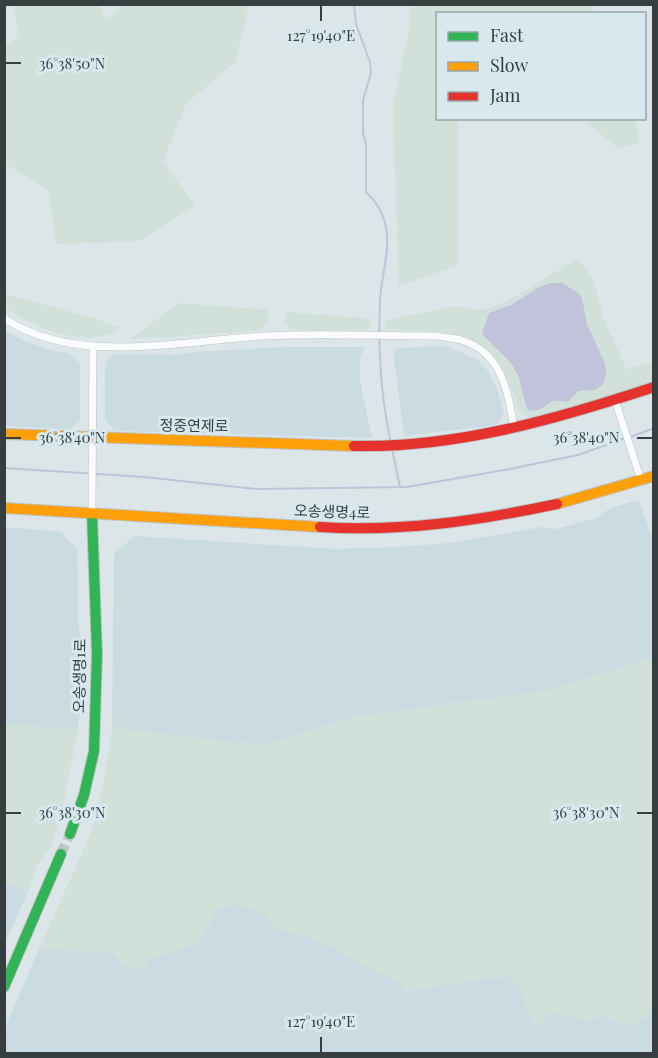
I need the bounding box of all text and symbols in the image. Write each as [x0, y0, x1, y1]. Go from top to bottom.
legend [436, 12, 646, 120]
text: Fast [490, 23, 524, 47]
text: 127°19'40"E [287, 25, 355, 45]
text: 36°38'50"N [39, 53, 106, 73]
text: Slow [490, 53, 528, 77]
text: Jam [489, 83, 520, 107]
street label: 정중연제로 [159, 414, 229, 436]
text: 36°38'40"N [39, 427, 106, 447]
text: 36°38'40"N [553, 427, 620, 447]
street label: 오송생명4로 [293, 500, 371, 522]
street label: 오송생명1로 [68, 639, 90, 713]
text: 36°38'30"N [39, 802, 106, 822]
text: 36°38'30"N [553, 802, 620, 822]
text: 127°19'40"E [287, 1011, 355, 1031]

